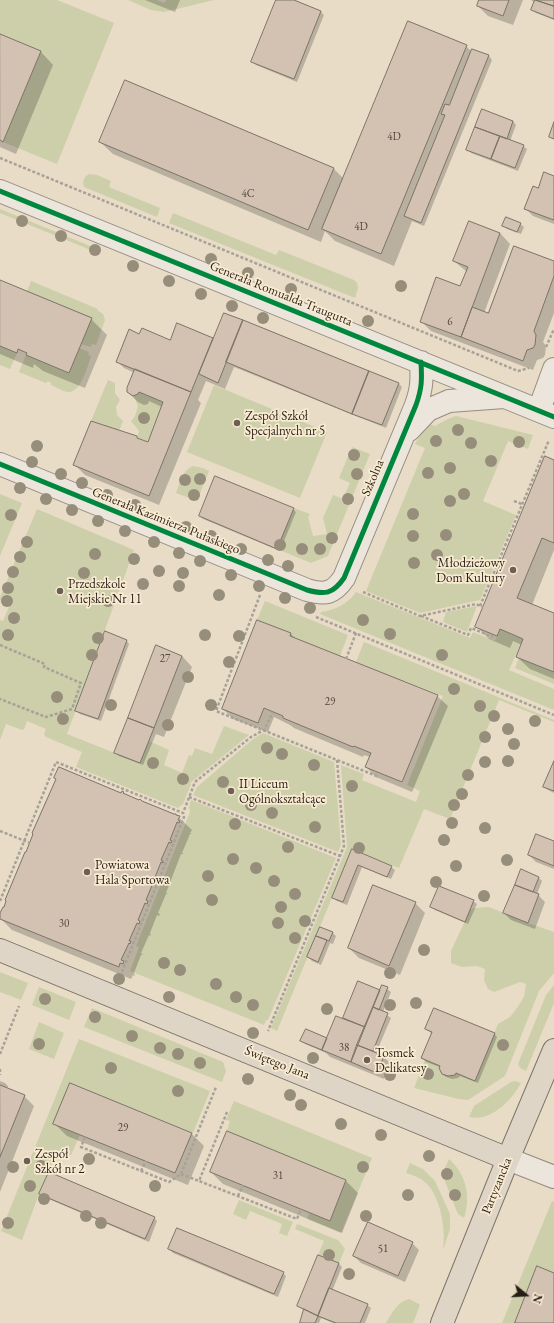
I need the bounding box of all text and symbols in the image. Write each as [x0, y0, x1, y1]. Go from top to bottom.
house number: 4D [387, 130, 401, 144]
house number: 4C [241, 187, 255, 201]
house number: 4D [354, 220, 368, 234]
street label: Generała Romualda Traugutta [207, 258, 355, 330]
house number: 6 [447, 315, 453, 329]
place label: Zespół Szkół Specjalnych nr 5 [245, 408, 325, 439]
marker: Zespół Szkół Specjalnych nr 5 [232, 418, 242, 428]
street label: Szkolna [358, 457, 388, 499]
street label: Generała Kazimierza Pułaskiego [90, 484, 242, 558]
place label: Młodzieżowy Dom Kultury [436, 555, 505, 586]
marker: Młodzieżowy Dom Kultury [508, 565, 518, 575]
place label: Przedszkole Miejskie Nr 11 [68, 576, 142, 607]
marker: Przedszkole Miejskie Nr 11 [55, 586, 65, 596]
house number: 27 [160, 652, 170, 666]
house number: 29 [325, 695, 335, 709]
place label: II Liceum Ogólnokształcące [239, 776, 326, 807]
marker: II Liceum Ogólnokształcące [226, 786, 236, 796]
place label: Powiatowa Hala Sportowa [95, 857, 169, 888]
marker: Powiatowa Hala Sportowa [82, 867, 92, 877]
house number: 30 [59, 917, 69, 931]
house number: 38 [339, 1041, 349, 1055]
street label: Świętego Jana [242, 1043, 312, 1083]
place label: Tosmek Delikatesy [375, 1045, 426, 1076]
marker: Tosmek Delikatesy [362, 1055, 372, 1065]
house number: 29 [118, 1121, 128, 1135]
place label: Zespół Szkół nr 2 [35, 1146, 85, 1177]
marker: Zespół Szkół nr 2 [22, 1156, 32, 1166]
street label: Partyzancka [479, 1156, 515, 1216]
house number: 31 [273, 1169, 283, 1183]
house number: 51 [378, 1242, 388, 1256]
north arrow [506, 1275, 546, 1315]
text: N [529, 1292, 545, 1305]

